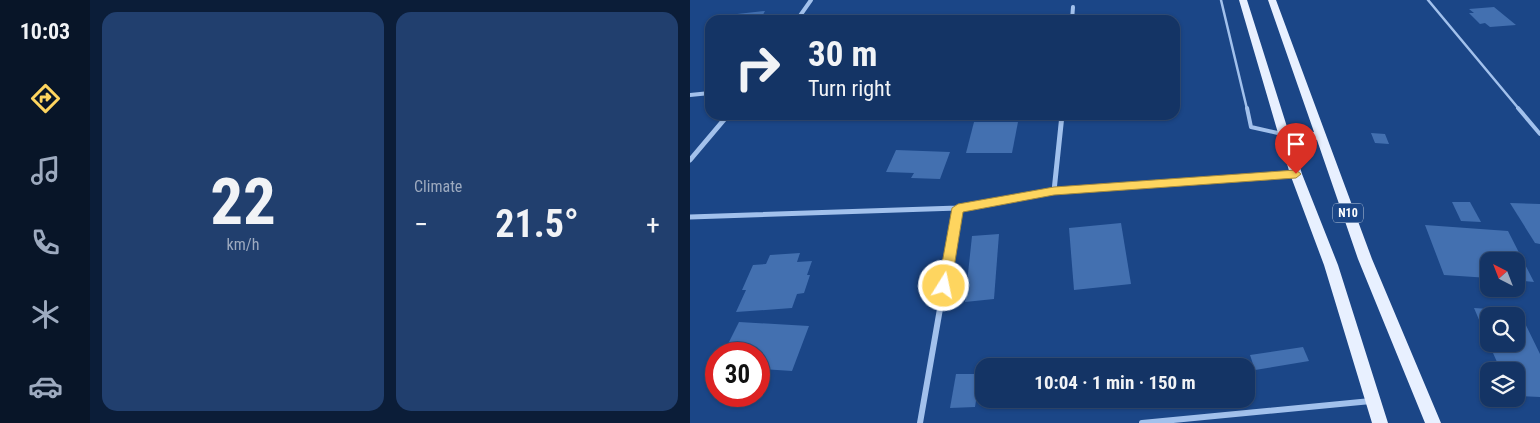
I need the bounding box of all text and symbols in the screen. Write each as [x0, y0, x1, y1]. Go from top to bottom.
text: 10:03 [20, 19, 70, 44]
text: 30 m [808, 34, 877, 75]
icon: right [725, 35, 790, 100]
text: Turn right [808, 76, 891, 101]
icon: directions [28, 81, 63, 116]
pin [1275, 123, 1317, 174]
icon: arrive [1282, 130, 1310, 158]
icon: music [28, 153, 63, 188]
text: 22 [210, 164, 276, 240]
text: Climate [414, 177, 462, 196]
text: 21.5° [495, 202, 579, 246]
road number: N10 [1333, 204, 1363, 222]
text: − [414, 208, 428, 241]
text: + [646, 208, 660, 241]
icon: phone [28, 225, 63, 260]
text: km/h [227, 235, 259, 254]
north arrow [1480, 252, 1525, 298]
map controls [1480, 252, 1525, 407]
position arrow [917, 259, 969, 311]
icon: climate [28, 297, 63, 332]
button: search [1480, 307, 1525, 352]
speed limit sign: 30 [705, 342, 770, 407]
button: layers [1480, 362, 1525, 407]
icon: car [28, 369, 63, 404]
text: 10:04 · 1 min · 150 m [1034, 371, 1196, 394]

